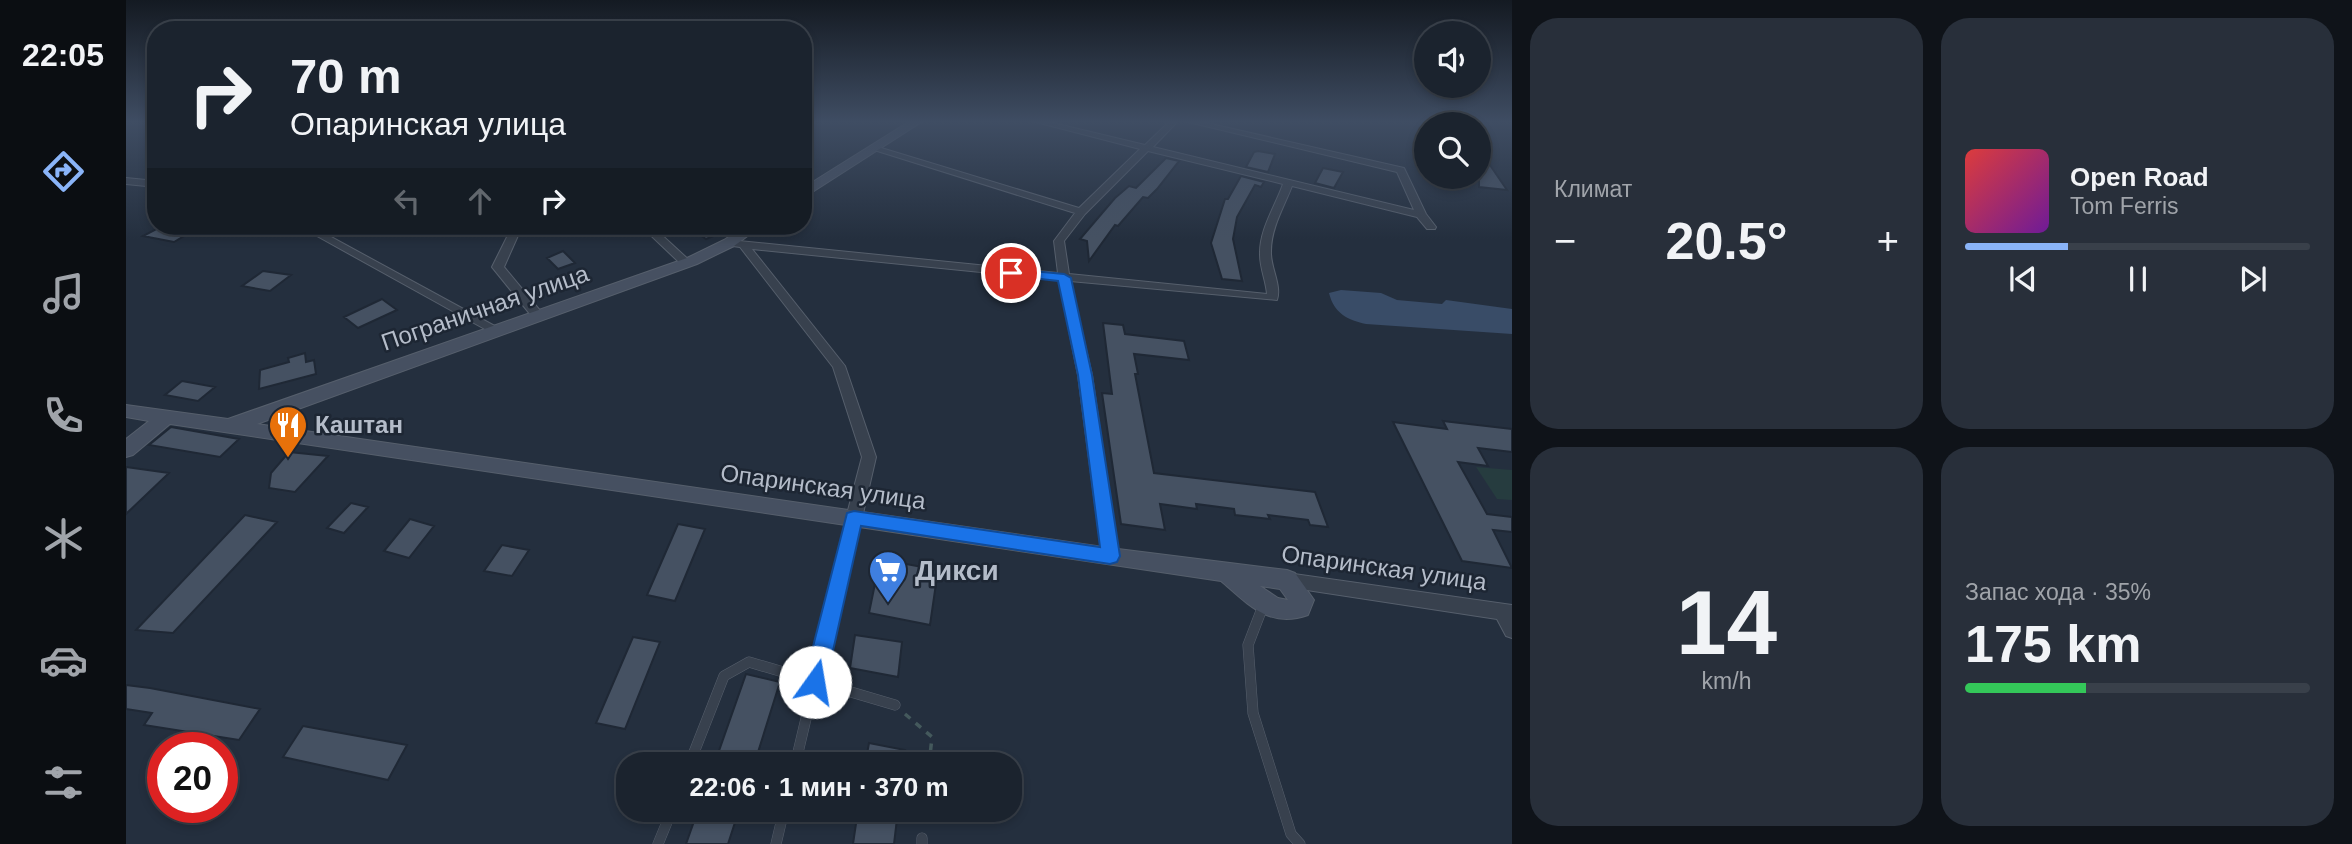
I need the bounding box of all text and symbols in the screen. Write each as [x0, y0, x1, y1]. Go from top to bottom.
map controls [1414, 21, 1491, 189]
button: sound [1414, 21, 1491, 98]
text: 22:05 [22, 37, 104, 73]
icon: right [175, 49, 266, 140]
text: 70 m [290, 49, 402, 103]
text: Опаринская улица [290, 106, 566, 142]
button: search [1414, 112, 1491, 189]
icon: directions [39, 147, 88, 196]
text: Open Road [2070, 162, 2209, 192]
text: Климат [1554, 176, 1632, 202]
icon: left [388, 182, 426, 220]
icon: ahead [461, 182, 499, 220]
icon: right [534, 182, 572, 220]
text: Tom Ferris [2070, 193, 2179, 219]
text: 20.5° [1665, 212, 1788, 270]
text: − [1554, 220, 1576, 262]
text: + [1877, 220, 1899, 262]
pin [981, 243, 1041, 303]
icon: arrive [992, 254, 1030, 292]
street label: Пограничная улица [378, 259, 593, 356]
icon: previous [2004, 260, 2042, 298]
icon: pause [2119, 260, 2157, 298]
icon: next [2234, 260, 2272, 298]
icon: music [39, 269, 88, 318]
icon: phone [39, 391, 88, 440]
restaurant icon: Каштан [267, 404, 309, 459]
place label: Каштан [315, 411, 403, 438]
street label: Опаринская улица [719, 459, 928, 514]
icon: climate [39, 514, 88, 563]
street label: Опаринская улица [1280, 540, 1489, 595]
supermarket icon: Дикси [867, 549, 909, 604]
place label: Дикси [915, 555, 999, 586]
text: 14 [1676, 572, 1777, 673]
text: Запас хода · 35% [1965, 579, 2151, 605]
text: 175 km [1965, 615, 2141, 673]
icon: car [39, 636, 88, 685]
position arrow [778, 645, 852, 719]
text: km/h [1702, 668, 1751, 694]
speed limit sign: 20 [147, 732, 238, 823]
icon: filters [39, 758, 88, 807]
text: 22:06 · 1 мин · 370 m [689, 772, 949, 802]

